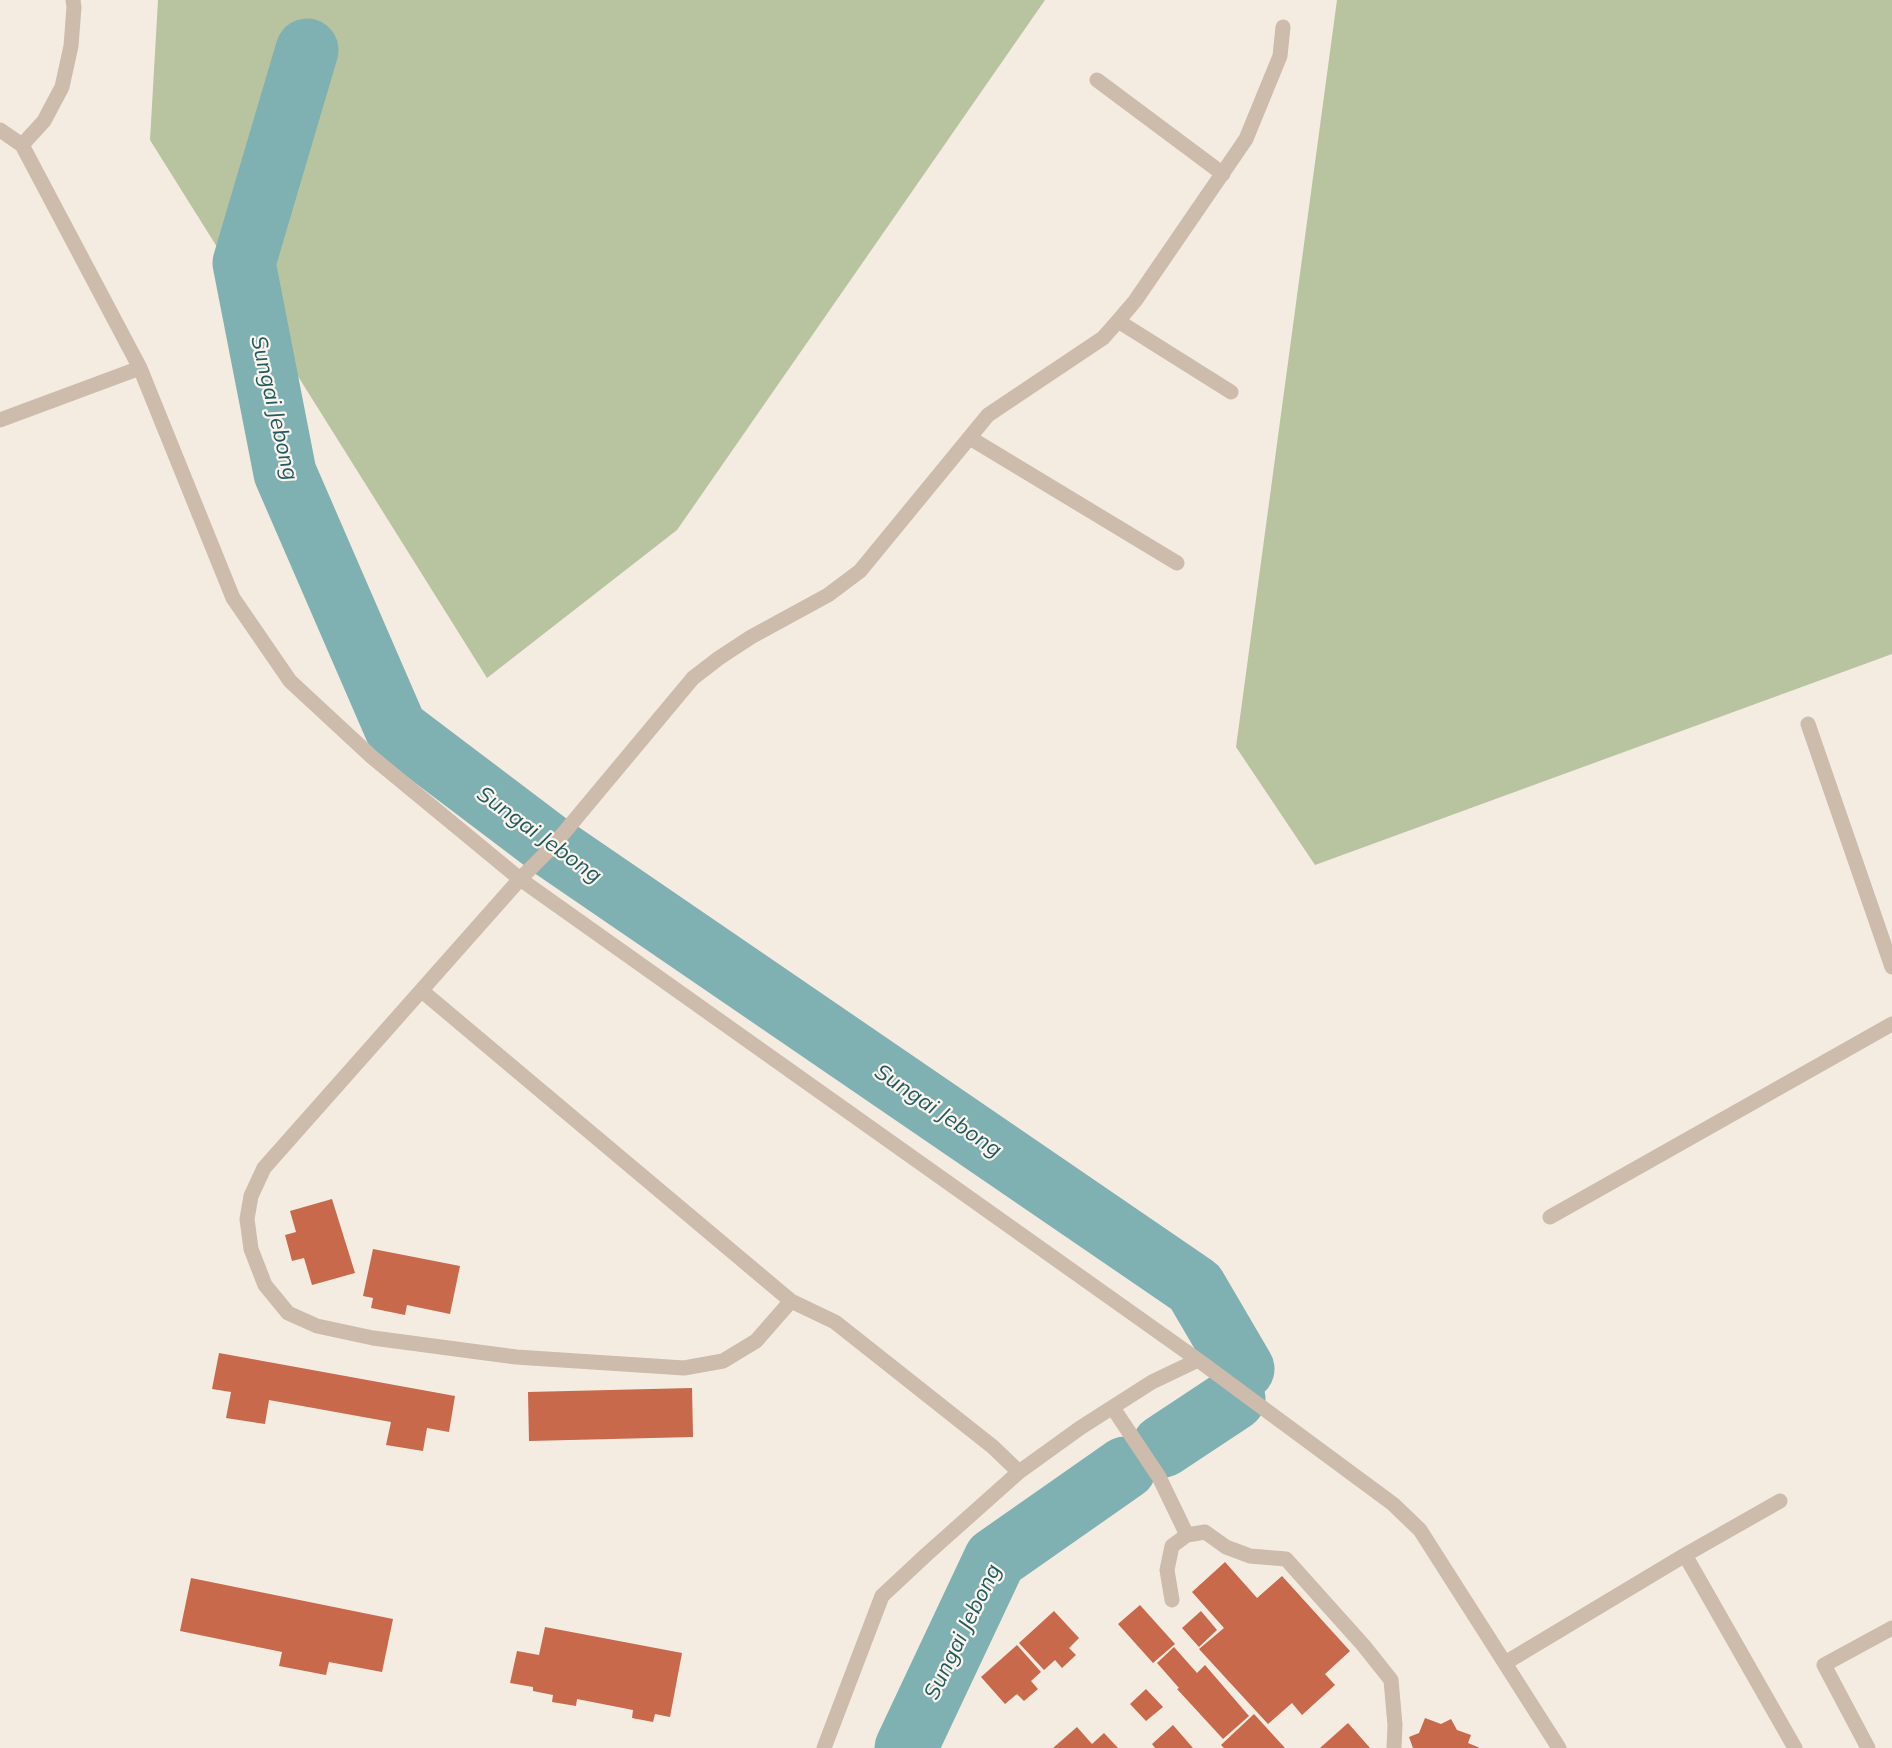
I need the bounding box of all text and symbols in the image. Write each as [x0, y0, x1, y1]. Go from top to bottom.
water label: Sungai Jebong [245, 333, 303, 483]
water label: Sungai Jebong [471, 781, 607, 889]
water label: Sungai Jebong [869, 1059, 1007, 1163]
water label: Sungai Jebong [919, 1560, 1007, 1704]

